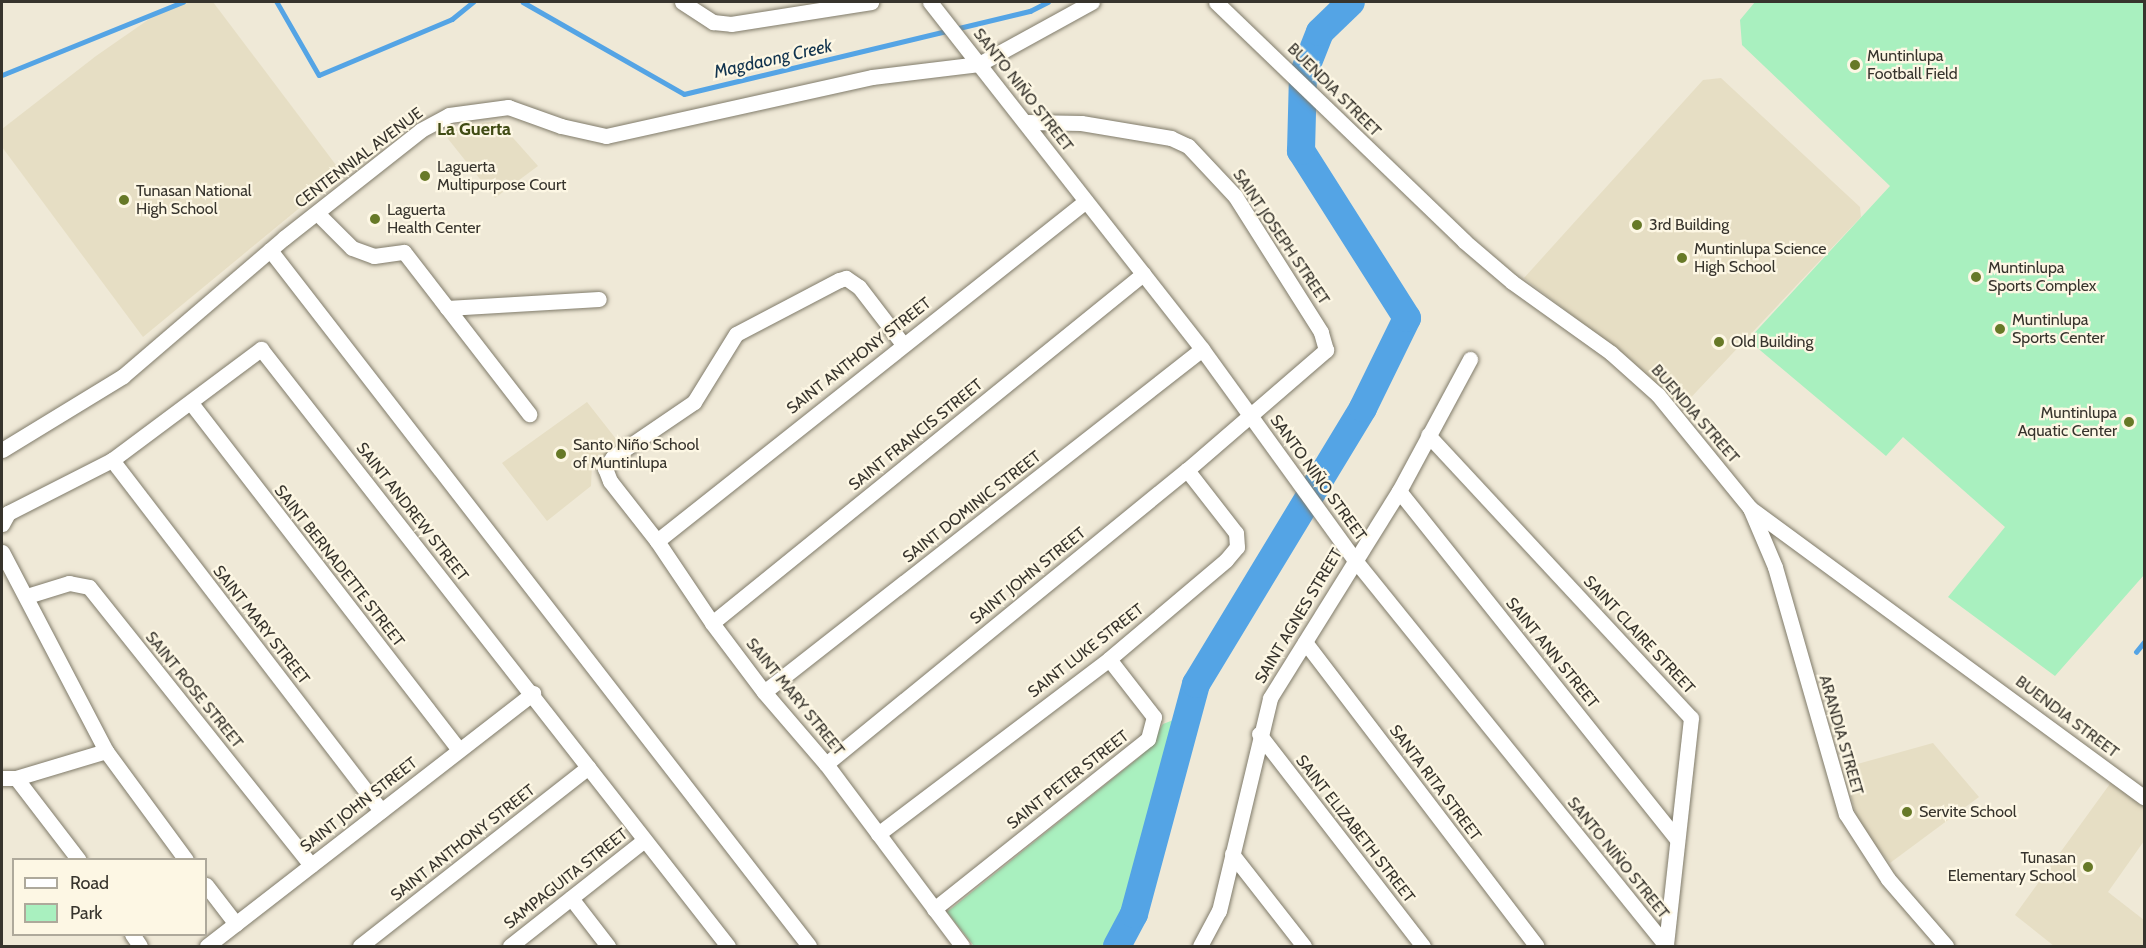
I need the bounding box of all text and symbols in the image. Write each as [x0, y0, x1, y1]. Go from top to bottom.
street label: SANTO NIÑO STREET [969, 25, 1077, 155]
water label: Magdaong Creek [712, 35, 834, 83]
street label: BUENDIA STREET [1283, 39, 1385, 141]
place label: Muntinlupa Football Field [1867, 46, 1958, 84]
marker: Muntinlupa Football Field [1848, 58, 1862, 72]
street label: CENTENNIAL AVENUE [291, 104, 427, 212]
district label: La Guerta [437, 118, 511, 140]
place label: Laguerta Multipurpose Court [437, 157, 566, 195]
street label: SAINT JOSEPH STREET [1229, 166, 1333, 308]
marker: Laguerta Multipurpose Court [418, 169, 432, 183]
place label: Tunasan National High School [136, 181, 252, 219]
marker: Tunasan National High School [117, 193, 131, 207]
place label: Laguerta Health Center [387, 200, 481, 238]
marker: Laguerta Health Center [368, 212, 382, 226]
place label: 3rd Building [1649, 215, 1729, 235]
marker: 3rd Building [1630, 218, 1644, 232]
place label: Muntinlupa Science High School [1694, 239, 1827, 277]
marker: Muntinlupa Science High School [1675, 251, 1689, 265]
place label: Muntinlupa Sports Complex [1988, 258, 2096, 296]
marker: Muntinlupa Sports Complex [1969, 270, 1983, 284]
street label: SAINT ANTHONY STREET [783, 294, 935, 418]
place label: Muntinlupa Sports Center [2012, 310, 2105, 348]
marker: Muntinlupa Sports Center [1993, 322, 2007, 336]
place label: Old Building [1731, 332, 1814, 352]
marker: Old Building [1712, 335, 1726, 349]
street label: BUENDIA STREET [1647, 361, 1743, 467]
street label: SAINT FRANCIS STREET [845, 375, 987, 495]
place label: Muntinlupa Aquatic Center [2018, 403, 2117, 441]
street label: SANTO NIÑO STREET [1266, 411, 1370, 545]
marker: Muntinlupa Aquatic Center [2122, 415, 2136, 429]
place label: Santo Niño School of Muntinlupa [573, 435, 699, 473]
street label: SAINT ANDREW STREET [352, 439, 472, 585]
marker: Santo Niño School of Muntinlupa [554, 447, 568, 461]
street label: SAINT DOMINIC STREET [899, 447, 1045, 567]
street label: SAINT BERNADETTE STREET [270, 481, 408, 651]
street label: SAINT JOHN STREET [966, 524, 1090, 628]
street label: SAINT AGNES STREET [1251, 545, 1347, 687]
street label: SAINT MARY STREET [209, 562, 313, 688]
street label: SAINT CLAIRE STREET [1579, 572, 1699, 698]
street label: SAINT ANN STREET [1502, 594, 1602, 712]
street label: SAINT LUKE STREET [1024, 600, 1148, 702]
street label: SAINT ROSE STREET [141, 628, 247, 752]
street label: SAINT MARY STREET [742, 634, 848, 760]
street label: BUENDIA STREET [2012, 672, 2122, 762]
street label: ARANDIA STREET [1815, 673, 1867, 797]
street label: SANTA RITA STREET [1385, 721, 1485, 845]
street label: SAINT PETER STREET [1003, 727, 1133, 833]
street label: SAINT ELIZABETH STREET [1291, 751, 1419, 907]
street label: SAINT JOHN STREET [297, 753, 421, 857]
street label: SAINT ANTHONY STREET [387, 781, 539, 905]
street label: SANTO NIÑO STREET [1563, 793, 1673, 923]
place label: Servite School [1919, 802, 2017, 822]
marker: Servite School [1900, 805, 1914, 819]
street label: SAMPAGUITA STREET [500, 825, 632, 933]
place label: Tunasan Elementary School [1948, 848, 2076, 886]
legend [12, 858, 207, 936]
marker: Tunasan Elementary School [2081, 860, 2095, 874]
text: Road [70, 872, 109, 894]
text: Park [70, 902, 102, 924]

